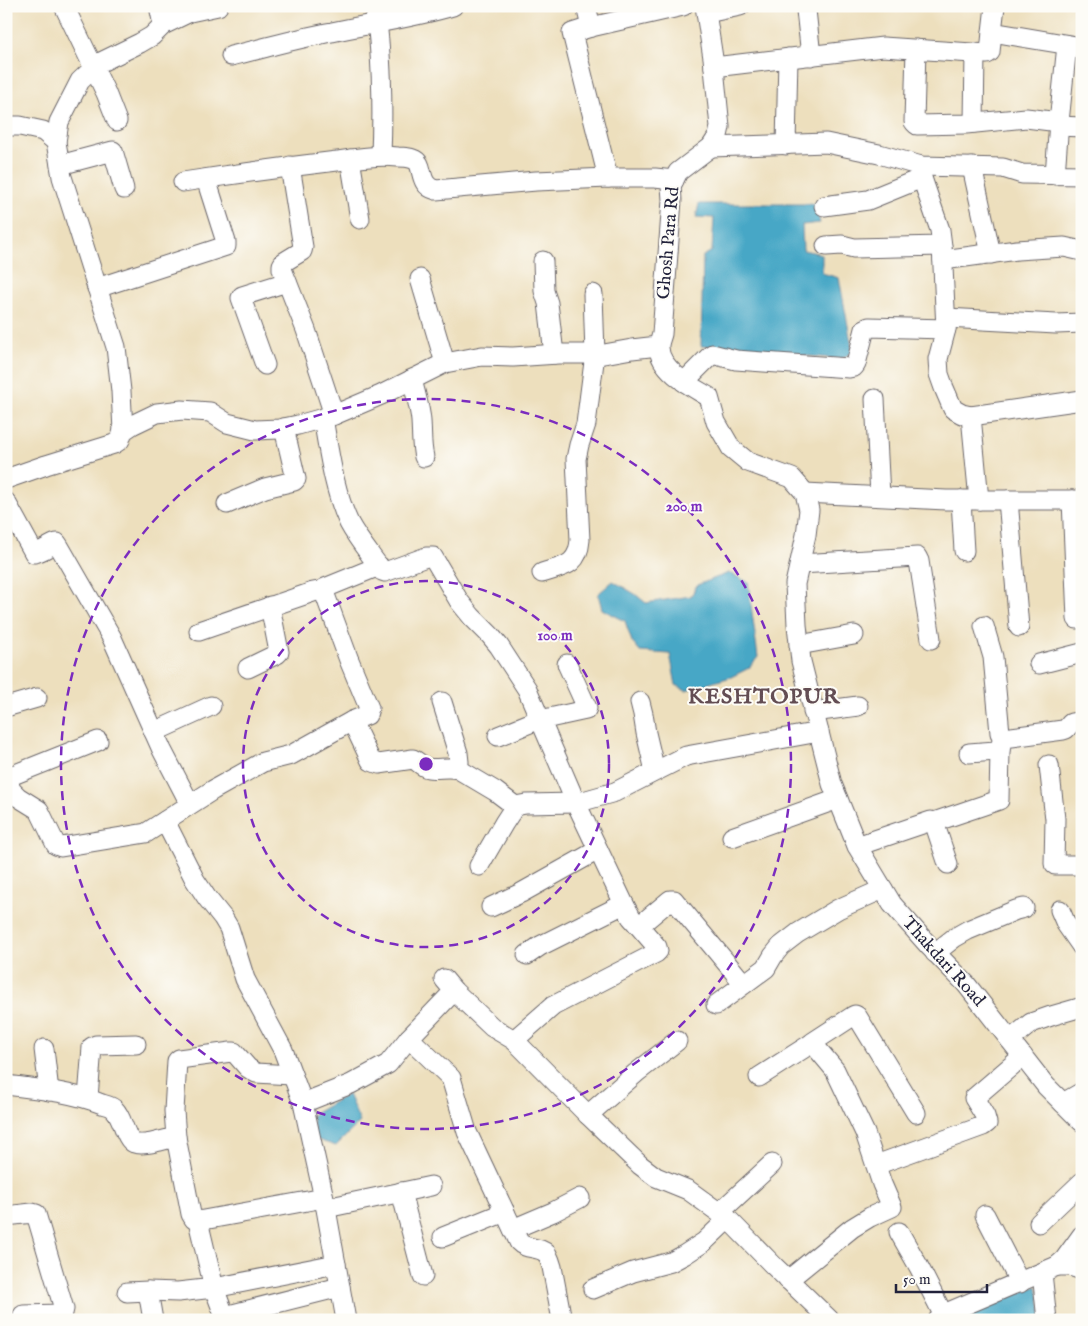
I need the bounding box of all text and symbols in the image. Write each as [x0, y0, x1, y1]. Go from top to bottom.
street label: Ghosh Para Rd [653, 185, 685, 300]
text: 200 m [666, 497, 703, 516]
text: 100 m [537, 626, 573, 645]
district label: KESHTOPUR [688, 683, 841, 711]
centre of rings [417, 755, 435, 773]
street label: Thakdari Road [896, 912, 990, 1012]
scale bar [896, 1261, 987, 1293]
text: 50 m [903, 1270, 931, 1289]

